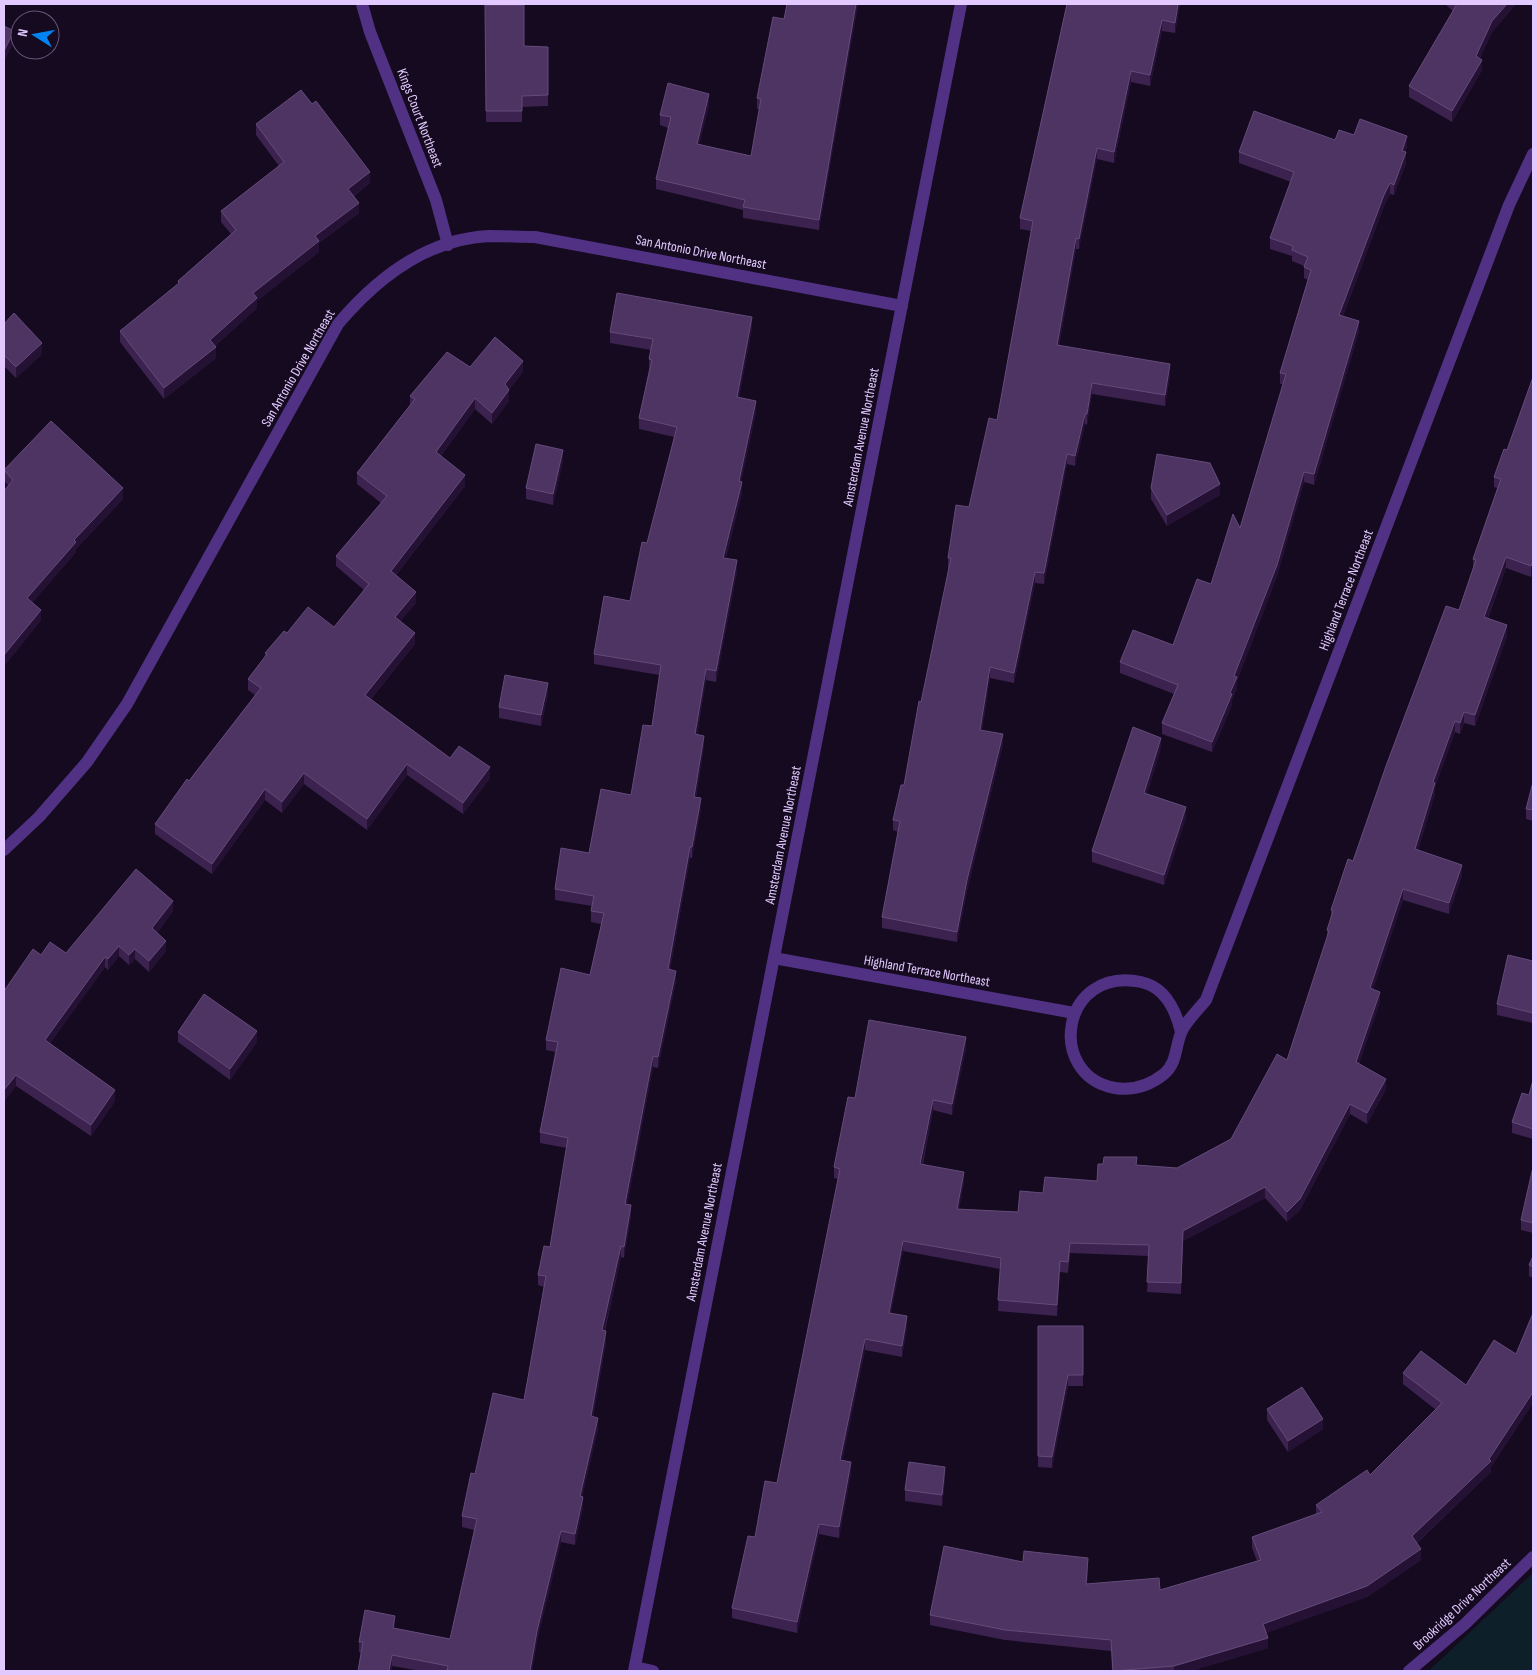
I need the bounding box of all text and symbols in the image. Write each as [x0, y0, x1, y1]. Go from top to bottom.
north arrow [10, 10, 60, 60]
text: N [14, 27, 32, 38]
street label: Kings Court Northeast [393, 66, 447, 170]
street label: San Antonio Drive Northeast [634, 231, 768, 273]
street label: San Antonio Drive Northeast [257, 306, 339, 430]
street label: Amsterdam Avenue Northeast [839, 366, 883, 509]
street label: Highland Terrace Northeast [1315, 527, 1377, 653]
street label: Amsterdam Avenue Northeast [761, 764, 805, 907]
street label: Highland Terrace Northeast [862, 952, 992, 990]
street label: Amsterdam Avenue Northeast [682, 1161, 726, 1304]
street label: Brookridge Drive Northeast [1410, 1554, 1514, 1654]

